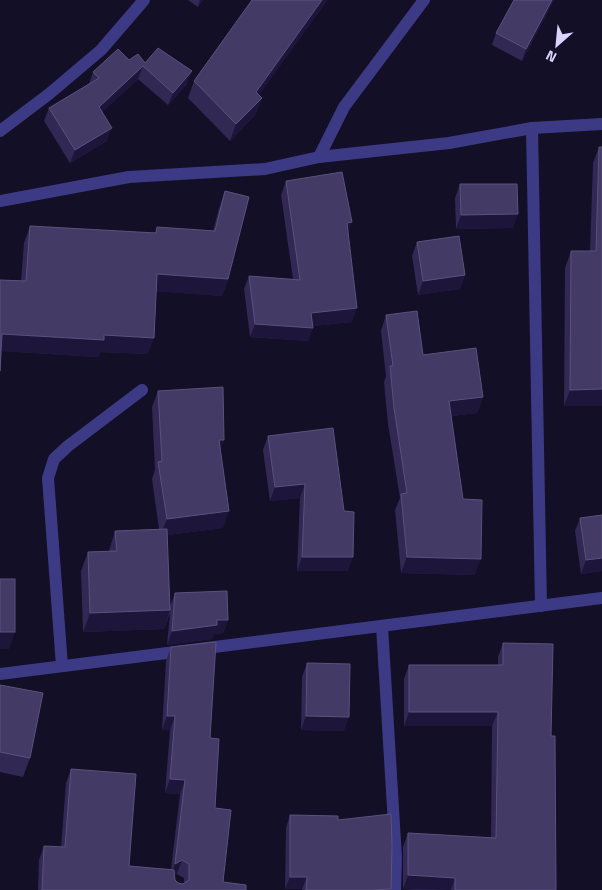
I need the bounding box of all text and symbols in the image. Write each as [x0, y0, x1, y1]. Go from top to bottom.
north arrow [532, 20, 582, 70]
text: N [542, 45, 560, 69]

